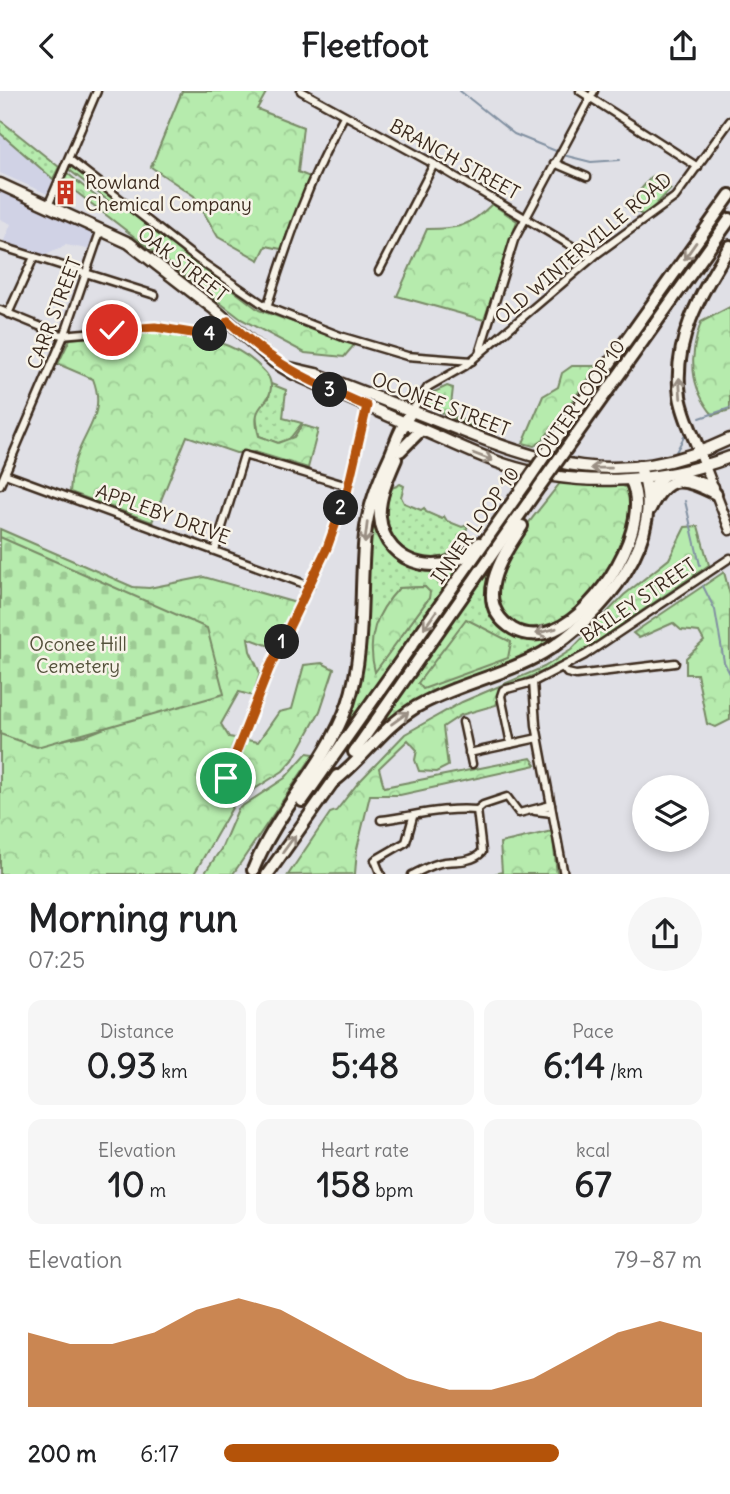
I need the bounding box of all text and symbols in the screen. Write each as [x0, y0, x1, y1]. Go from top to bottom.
text: Fleetfoot [301, 25, 429, 66]
icon: back [28, 27, 66, 65]
icon: share [664, 27, 702, 65]
street label: BRANCH STREET [386, 113, 524, 205]
street label: OLD WINTERVILLE ROAD [490, 167, 676, 329]
place label: Rowland Chemical Company [85, 170, 252, 216]
building icon: Rowland Chemical Company [51, 179, 79, 207]
street label: OAK STREET [133, 221, 233, 307]
one-way arrow [683, 241, 698, 260]
street label: CARR STREET [22, 253, 86, 372]
pin [82, 300, 142, 360]
icon: check [93, 311, 131, 349]
pin: 4 [192, 317, 228, 351]
text: 4 [204, 321, 215, 345]
street label: OUTER LOOP 10 [530, 335, 630, 463]
street label: OCONEE STREET [368, 367, 514, 441]
pin: 3 [312, 373, 348, 407]
text: 3 [324, 377, 335, 401]
one-way arrow [673, 377, 686, 400]
one-way arrow [472, 451, 494, 464]
one-way arrow [590, 461, 613, 474]
street label: INNER LOOP 10 [426, 462, 524, 588]
street label: APPLEBY DRIVE [93, 479, 233, 549]
pin: 2 [324, 491, 358, 525]
text: 2 [335, 495, 346, 519]
one-way arrow [359, 521, 372, 544]
street label: BAILEY STREET [576, 552, 700, 647]
one-way arrow [423, 610, 437, 629]
pin: 1 [264, 625, 300, 659]
one-way arrow [535, 625, 557, 638]
text: 1 [278, 629, 285, 653]
park label: Oconee Hill Cemetery [29, 632, 127, 678]
one-way arrow [390, 711, 409, 725]
pin [196, 748, 256, 808]
icon: arrive [207, 759, 245, 797]
map controls [632, 775, 709, 852]
button: layers [632, 775, 709, 852]
one-way arrow [281, 834, 296, 853]
text: Morning run [28, 895, 238, 942]
button: share [628, 897, 702, 971]
text: 07:25 [28, 945, 85, 974]
text: Distance [100, 1019, 174, 1043]
text: Time [344, 1019, 386, 1043]
text: Pace [572, 1019, 614, 1043]
text: 0.93 [86, 1043, 157, 1087]
text: 5:48 [331, 1043, 399, 1087]
text: 6:14 [543, 1043, 605, 1087]
text: km [157, 1059, 188, 1083]
text: /km [605, 1059, 643, 1083]
text: Elevation [98, 1138, 176, 1162]
text: Heart rate [321, 1138, 409, 1162]
text: kcal [576, 1138, 610, 1162]
text: 10 [108, 1162, 145, 1206]
text: 158 [317, 1162, 371, 1206]
text: 67 [574, 1162, 612, 1206]
text: m [145, 1178, 166, 1202]
text: bpm [371, 1178, 413, 1202]
text: Elevation [28, 1245, 122, 1274]
text: 79–87 m [614, 1245, 702, 1274]
text: 200 m [28, 1439, 97, 1468]
text: 6:17 [140, 1439, 179, 1468]

